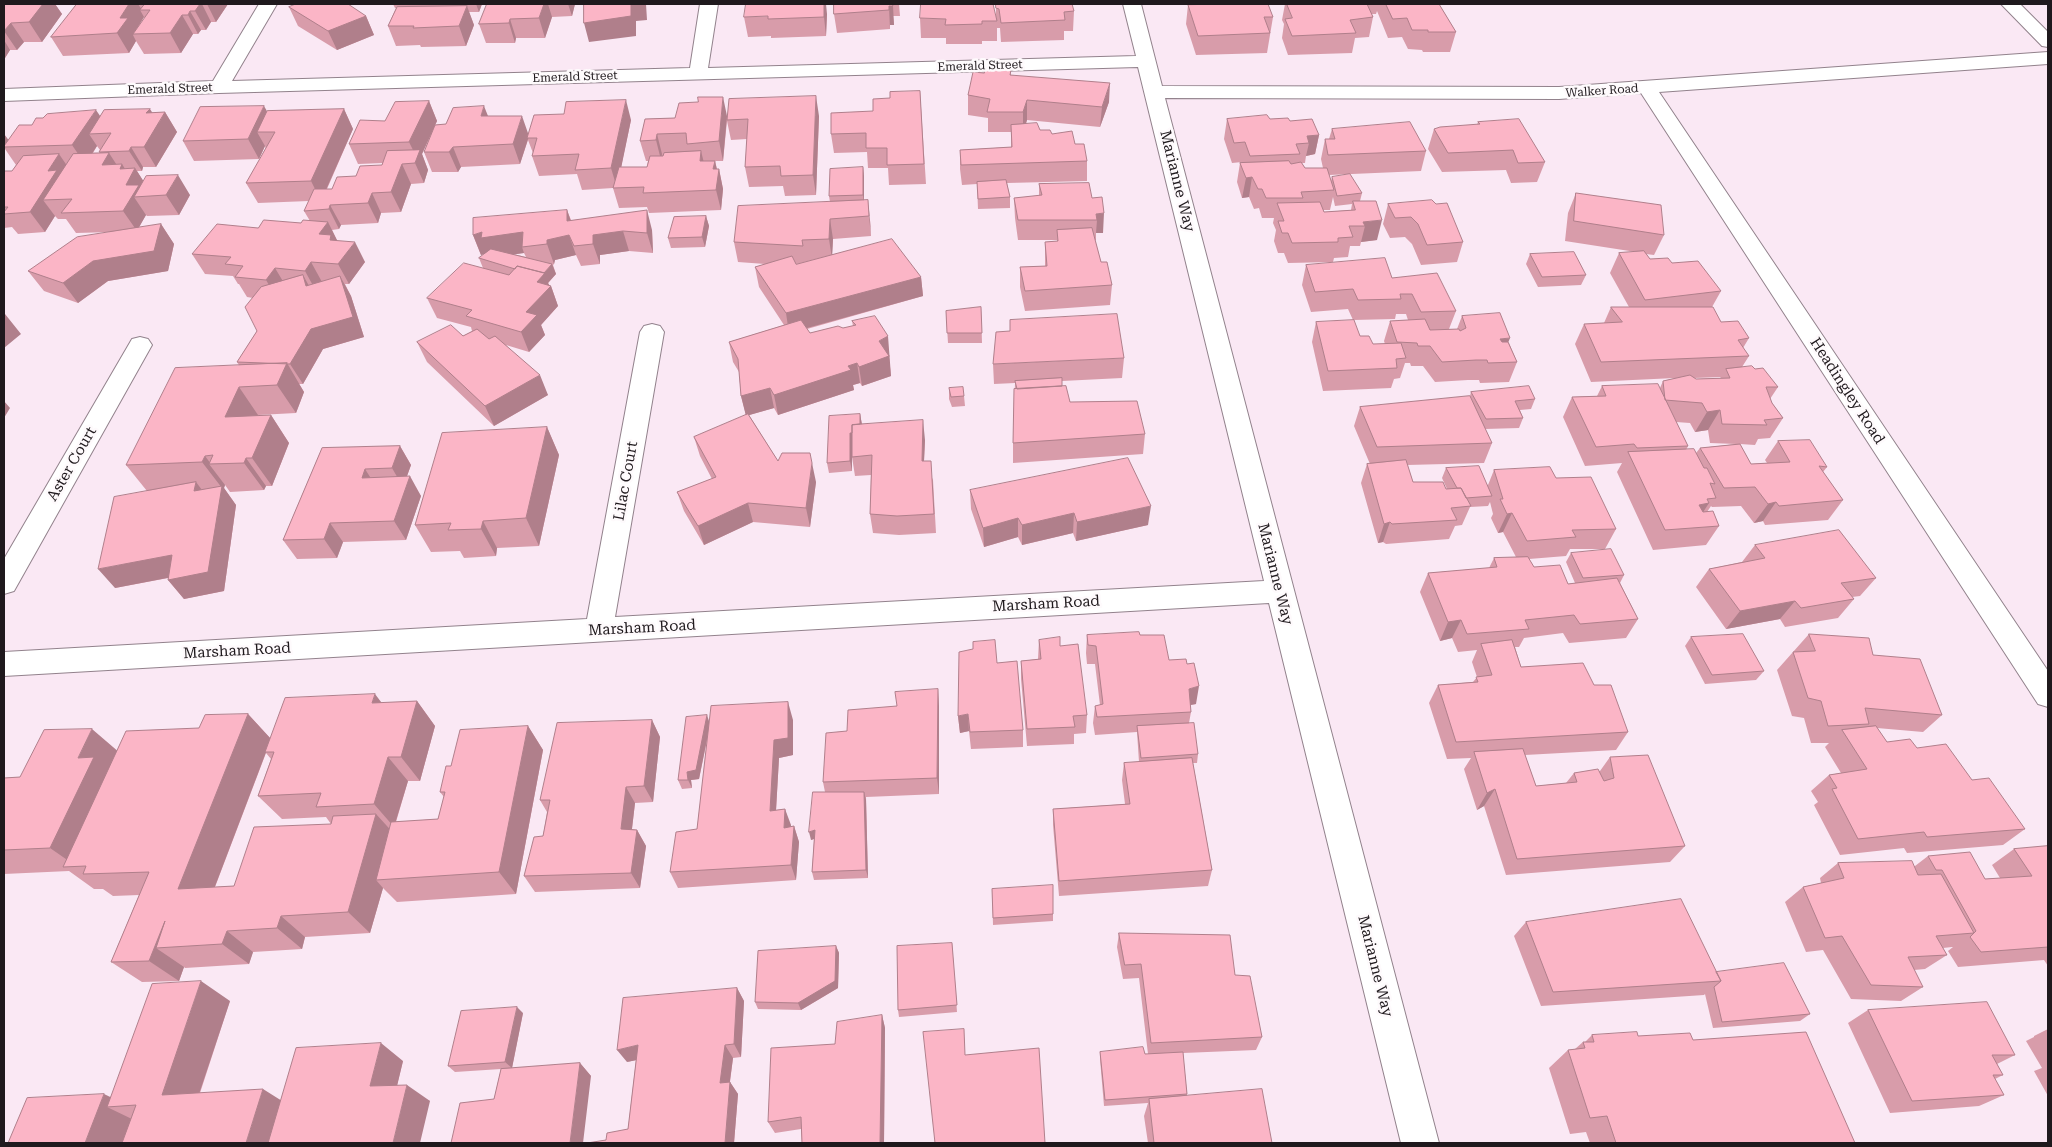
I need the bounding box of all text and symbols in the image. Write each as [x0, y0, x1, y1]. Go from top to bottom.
street label: Emerald Street [937, 57, 1023, 75]
street label: Emerald Street [532, 68, 618, 86]
street label: Emerald Street [127, 80, 213, 98]
street label: Walker Road [1565, 81, 1639, 101]
street label: Marianne Way [1156, 128, 1198, 234]
street label: Headingley Road [1806, 334, 1888, 448]
street label: Aster Court [44, 424, 100, 504]
street label: Lilac Court [610, 440, 642, 522]
street label: Marianne Way [1254, 521, 1296, 627]
street label: Marsham Road [992, 592, 1100, 616]
street label: Marsham Road [588, 616, 696, 640]
street label: Marsham Road [183, 639, 291, 663]
street label: Marianne Way [1354, 913, 1396, 1019]

